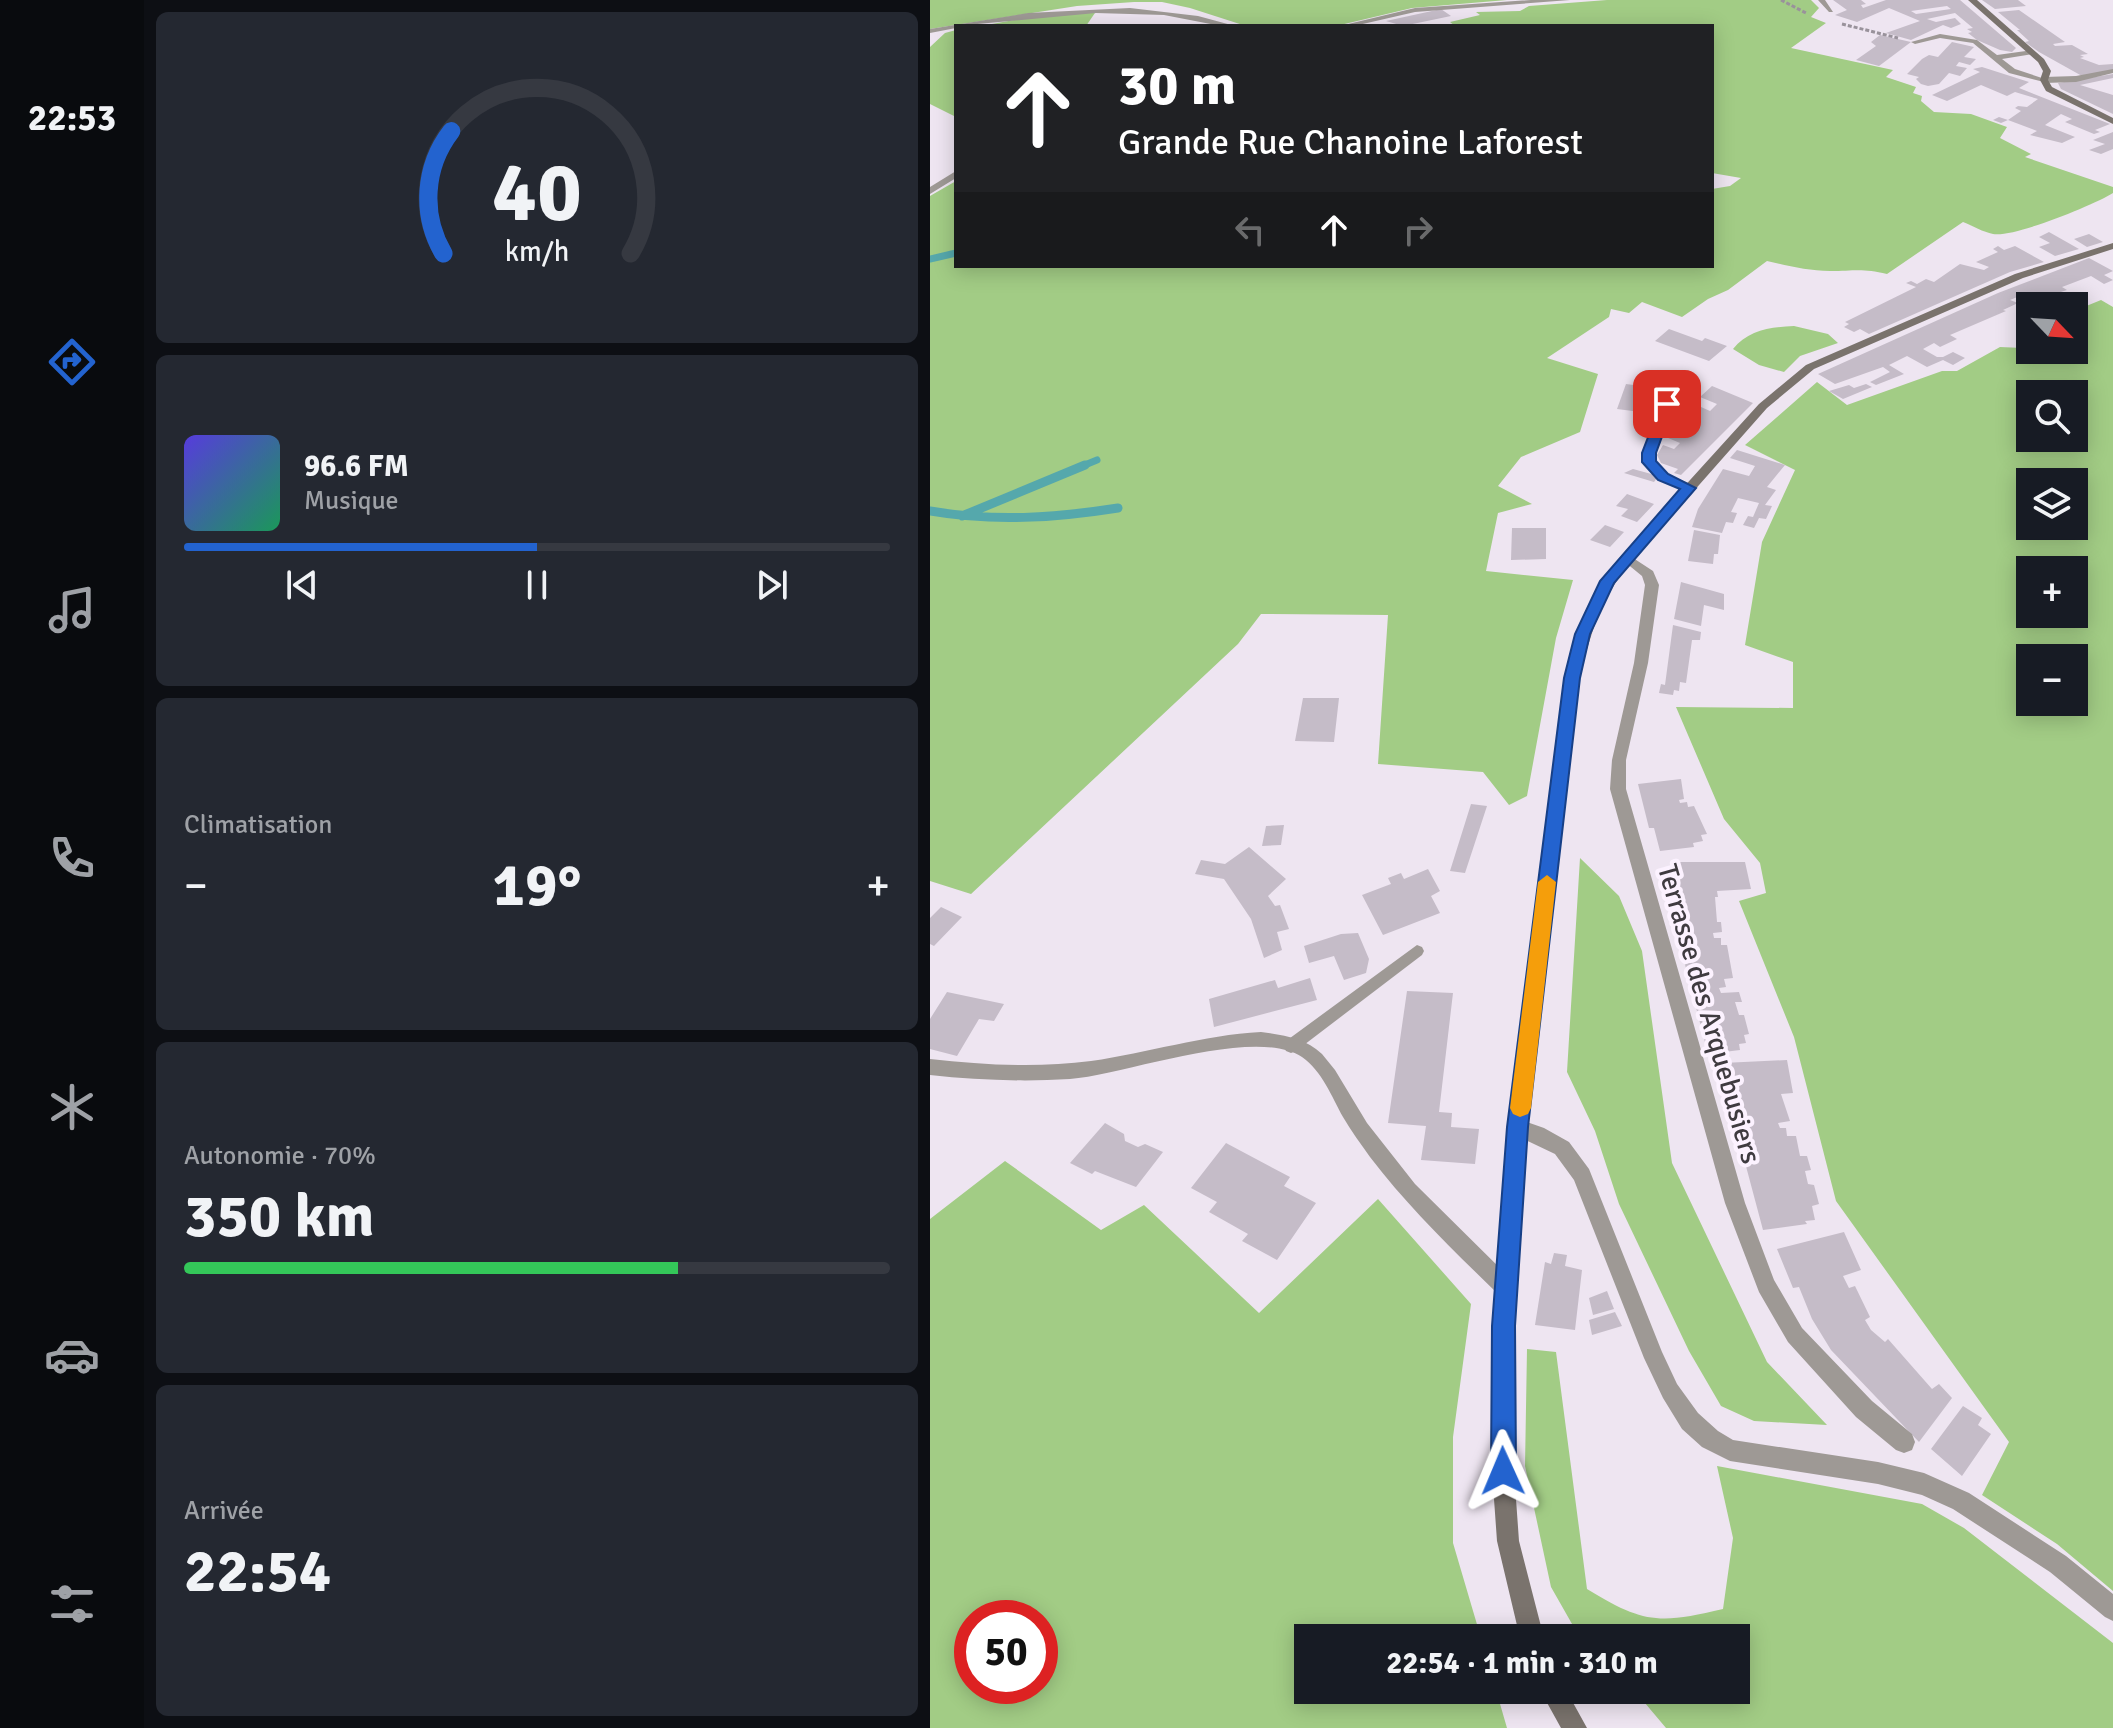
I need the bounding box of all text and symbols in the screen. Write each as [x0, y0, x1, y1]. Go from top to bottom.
text: 30 m [1118, 51, 1236, 120]
icon: ahead [986, 56, 1090, 160]
text: 22:53 [28, 96, 116, 141]
text: Grande Rue Chanoine Laforest [1118, 120, 1583, 165]
text: 40 [492, 141, 582, 243]
icon: left [1228, 208, 1272, 252]
icon: ahead [1312, 208, 1356, 252]
icon: right [1396, 208, 1440, 252]
text: km/h [505, 234, 569, 269]
north arrow [2016, 292, 2088, 364]
map controls [2016, 292, 2088, 716]
icon: directions [44, 334, 100, 390]
pin [1633, 370, 1701, 438]
button: search [2016, 380, 2088, 452]
icon: arrive [1645, 382, 1689, 426]
text: 96.6 FM [304, 448, 409, 485]
button: layers [2016, 468, 2088, 540]
text: Musique [304, 485, 399, 517]
button: + [2016, 556, 2088, 628]
icon: previous [280, 563, 324, 607]
icon: pause [515, 563, 559, 607]
icon: next [750, 563, 794, 607]
icon: music [44, 582, 100, 638]
button: − [2016, 644, 2088, 716]
text: Climatisation [184, 809, 333, 841]
icon: phone [44, 830, 100, 886]
text: 19° [493, 849, 581, 923]
text: − [184, 859, 208, 913]
text: + [866, 859, 890, 913]
street label: Terrasse des Arquebusiers [1650, 860, 1768, 1168]
icon: climate [44, 1079, 100, 1135]
text: Autonomie · 70% [184, 1140, 376, 1172]
text: 350 km [184, 1180, 374, 1254]
icon: car [44, 1327, 100, 1383]
position arrow [1461, 1429, 1545, 1513]
text: Arrivée [184, 1495, 264, 1527]
text: 22:54 [184, 1535, 331, 1609]
icon: filters [44, 1576, 100, 1632]
speed limit sign: 50 [954, 1600, 1058, 1704]
text: 22:54 · 1 min · 310 m [1386, 1645, 1658, 1682]

